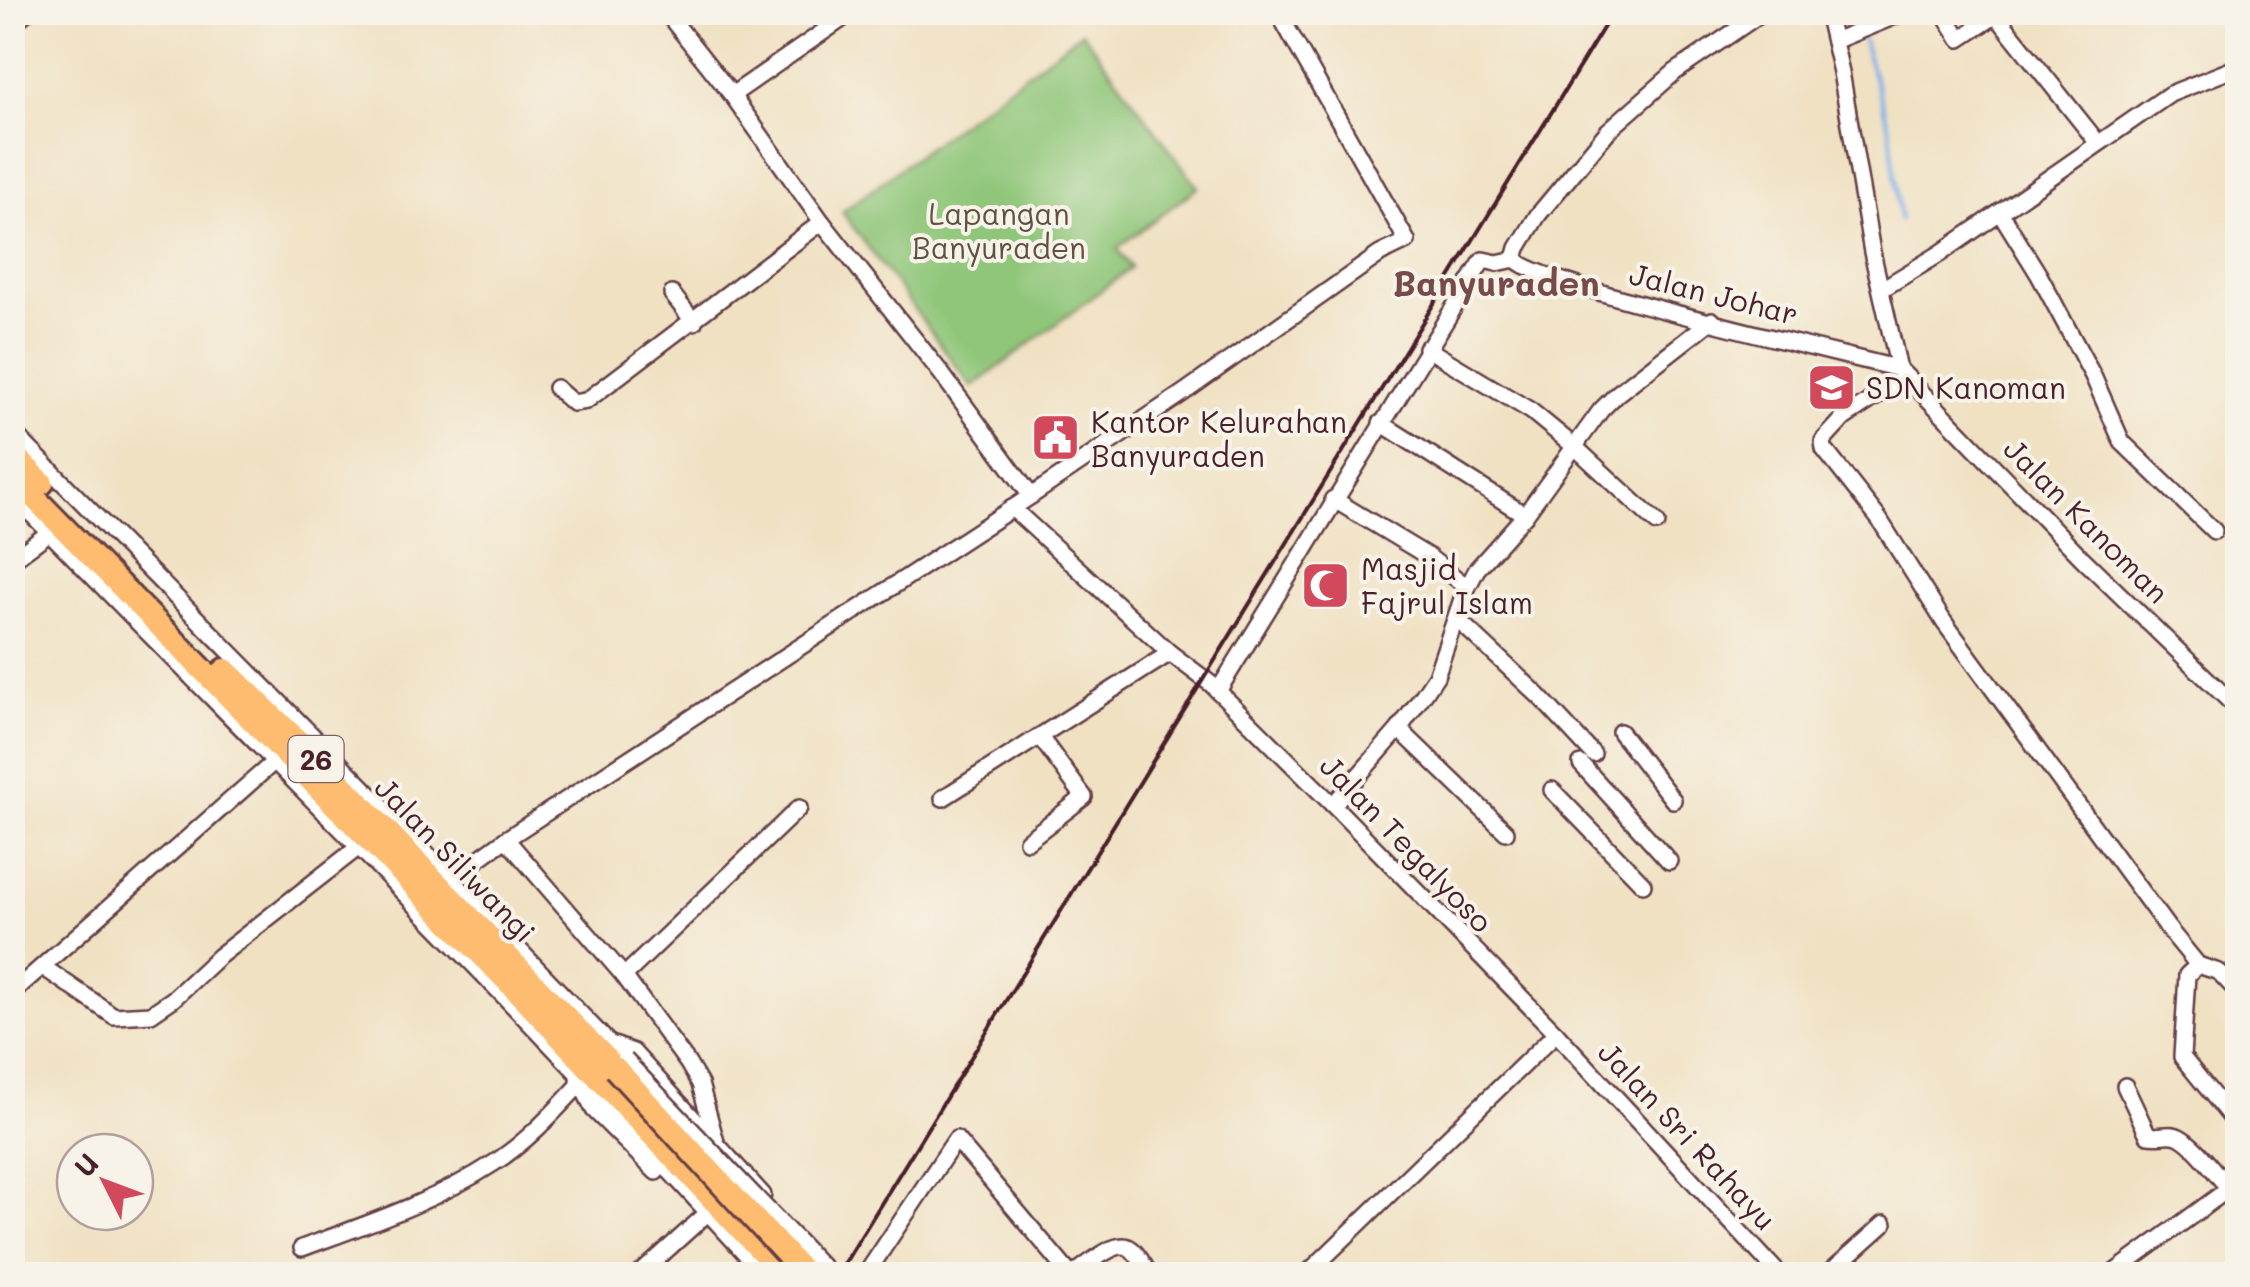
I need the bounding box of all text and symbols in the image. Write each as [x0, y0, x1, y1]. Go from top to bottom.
park label: Lapangan Banyuraden [912, 193, 1086, 267]
street label: Jalan Johar [1625, 253, 1803, 333]
district label: Banyuraden [1392, 259, 1600, 305]
school or university icon: SDN Kanoman [1805, 361, 1857, 413]
place label: SDN Kanoman [1866, 367, 2066, 407]
place label: Kantor Kelurahan Banyuraden [1091, 401, 1347, 475]
public building icon: Kantor Kelurahan Banyuraden [1030, 412, 1082, 464]
street label: Jalan Kanoman [1996, 429, 2178, 611]
place label: Masjid Fajrul Islam [1361, 548, 1533, 622]
mosque icon: Masjid Fajrul Islam [1300, 559, 1352, 611]
road number: 26 [288, 736, 344, 782]
street label: Jalan Tegalyoso [1312, 746, 1502, 940]
street label: Jalan Siliwangi [367, 768, 545, 950]
street label: Jalan Sri Rahayu [1590, 1032, 1786, 1238]
north arrow [55, 1132, 155, 1232]
text: U [66, 1145, 106, 1184]

